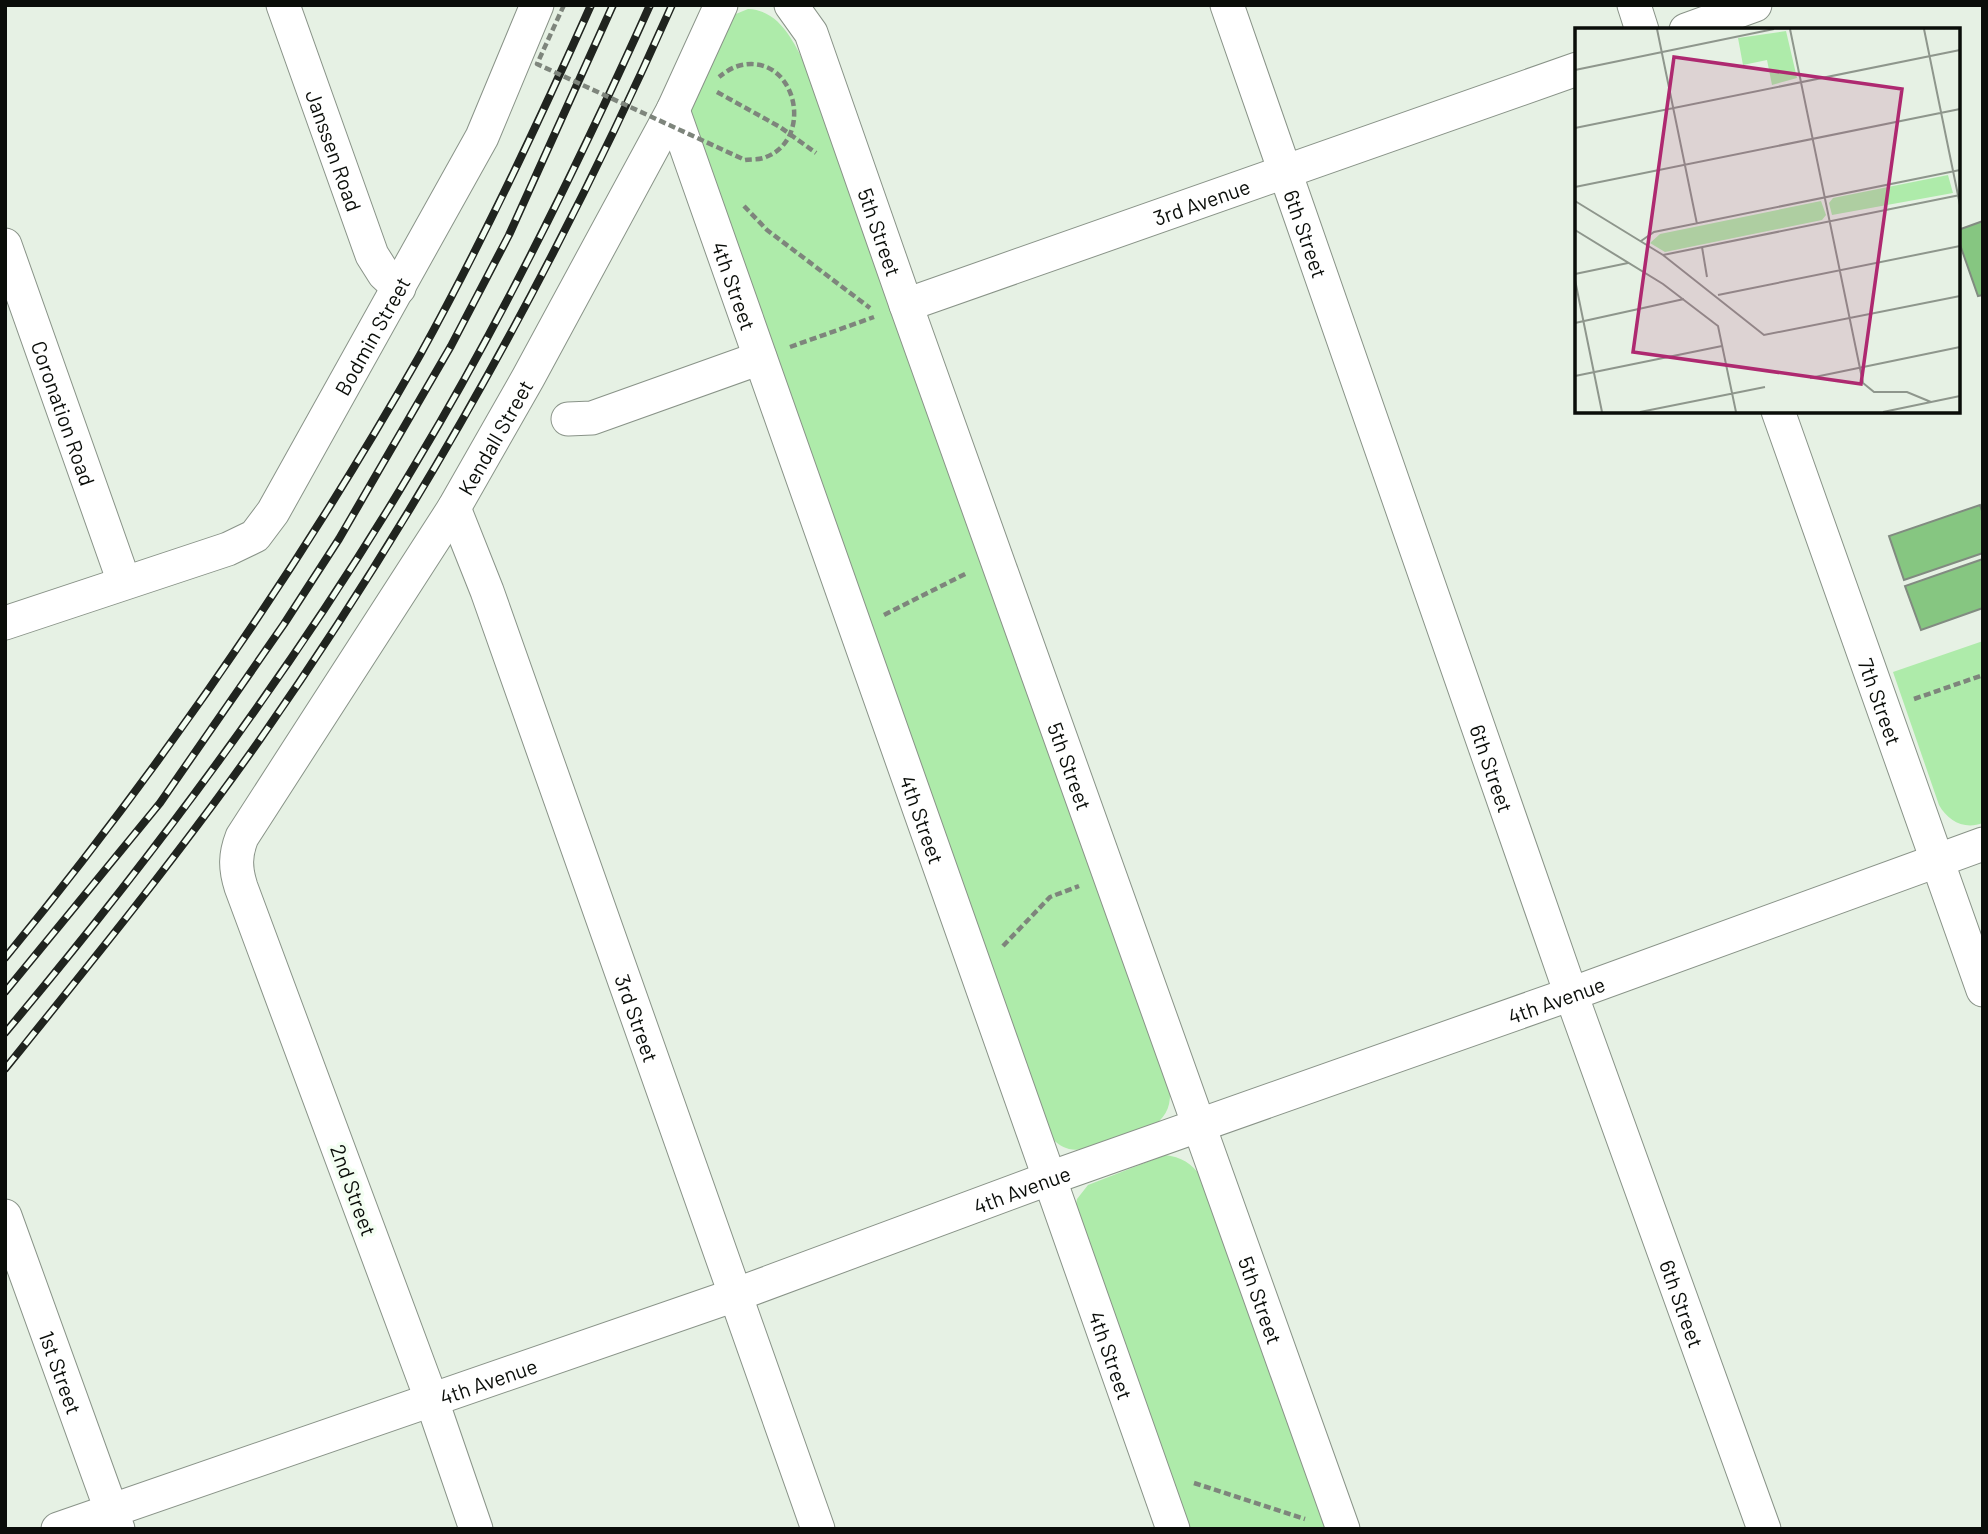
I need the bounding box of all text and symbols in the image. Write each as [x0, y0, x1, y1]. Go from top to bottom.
inset map [1575, 28, 1960, 413]
street label: Janssen Road [302, 86, 368, 214]
street label: 3rd Avenue [1150, 173, 1253, 230]
street label: 5th Street [854, 185, 907, 279]
street label: 6th Street [1280, 186, 1333, 281]
street label: 4th Street [708, 238, 762, 333]
street label: Bodmin Street [328, 272, 414, 399]
street label: Coronation Road [27, 337, 101, 488]
street label: Kendall Street [452, 375, 537, 499]
street label: 7th Street [1854, 655, 1908, 748]
street label: 5th Street [1043, 719, 1098, 813]
street label: 6th Street [1466, 721, 1519, 815]
street label: 4th Street [896, 772, 950, 867]
street label: 4th Avenue [1504, 970, 1608, 1028]
street label: 3rd Street [611, 971, 665, 1065]
street label: 2nd Street [326, 1141, 382, 1239]
street label: 4th Avenue [970, 1159, 1073, 1218]
street label: 5th Street [1234, 1253, 1288, 1347]
street label: 6th Street [1655, 1256, 1710, 1351]
street label: 4th Street [1085, 1307, 1139, 1403]
street label: 1st Street [35, 1327, 88, 1417]
street label: 4th Avenue [436, 1352, 540, 1409]

